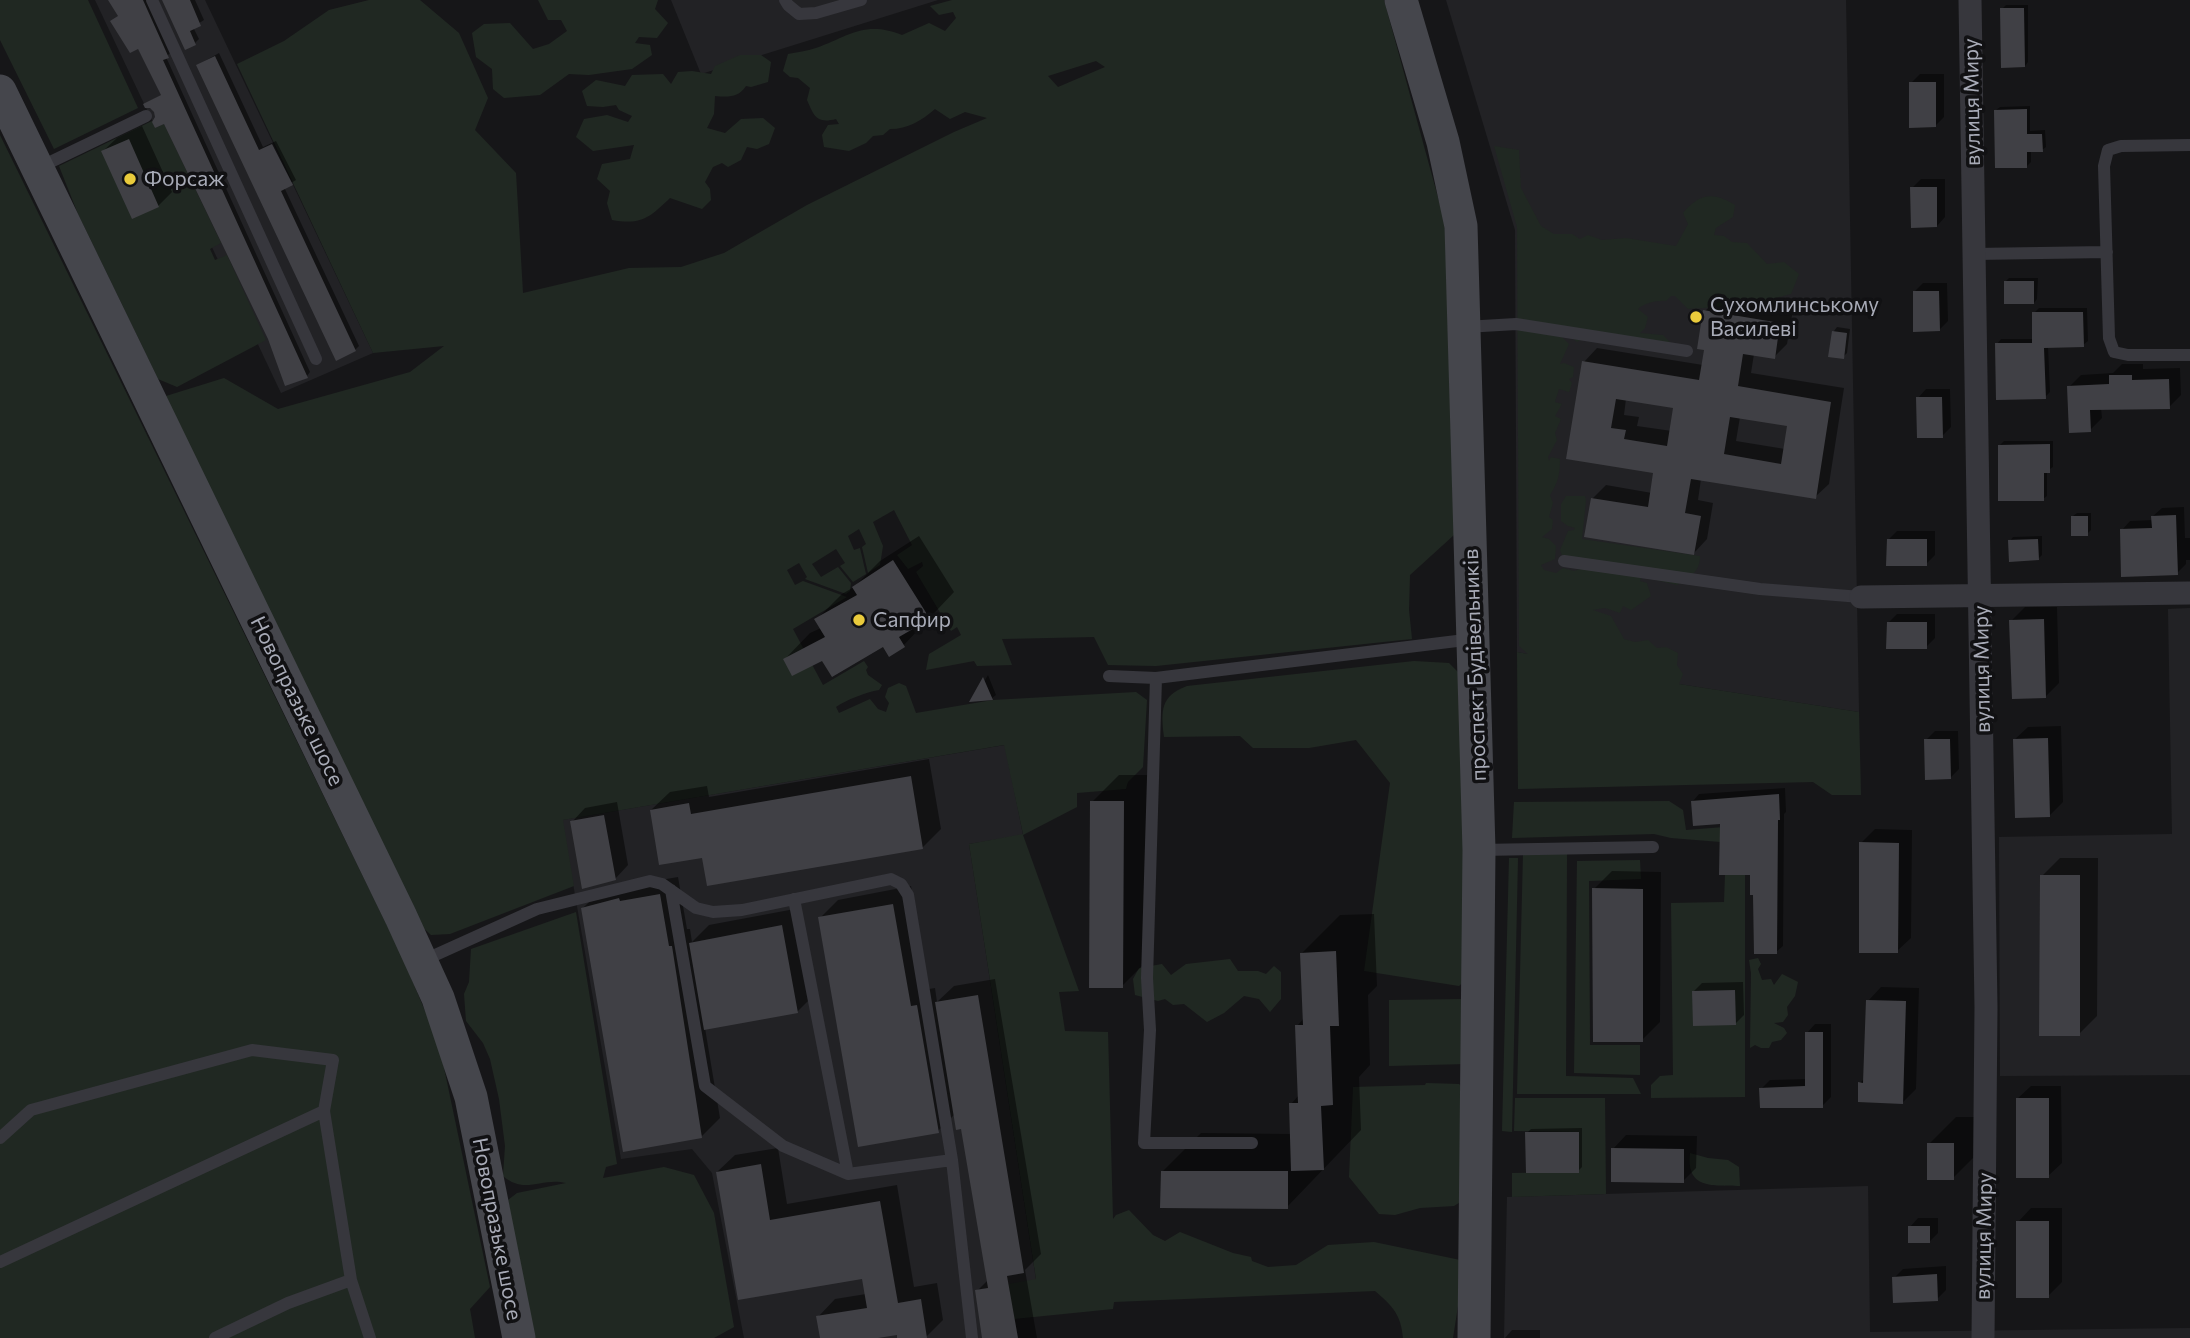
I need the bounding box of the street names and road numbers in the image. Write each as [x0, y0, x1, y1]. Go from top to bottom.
street label: вулиця Миру [1958, 38, 1986, 166]
street label: проспект Будівельників [1458, 548, 1492, 782]
street label: вулиця Миру [1968, 605, 1996, 733]
street label: Новопразьке шосе [245, 612, 349, 790]
street label: Новопразьке шосе [467, 1136, 527, 1322]
street label: вулиця Миру [1970, 1172, 1998, 1300]

